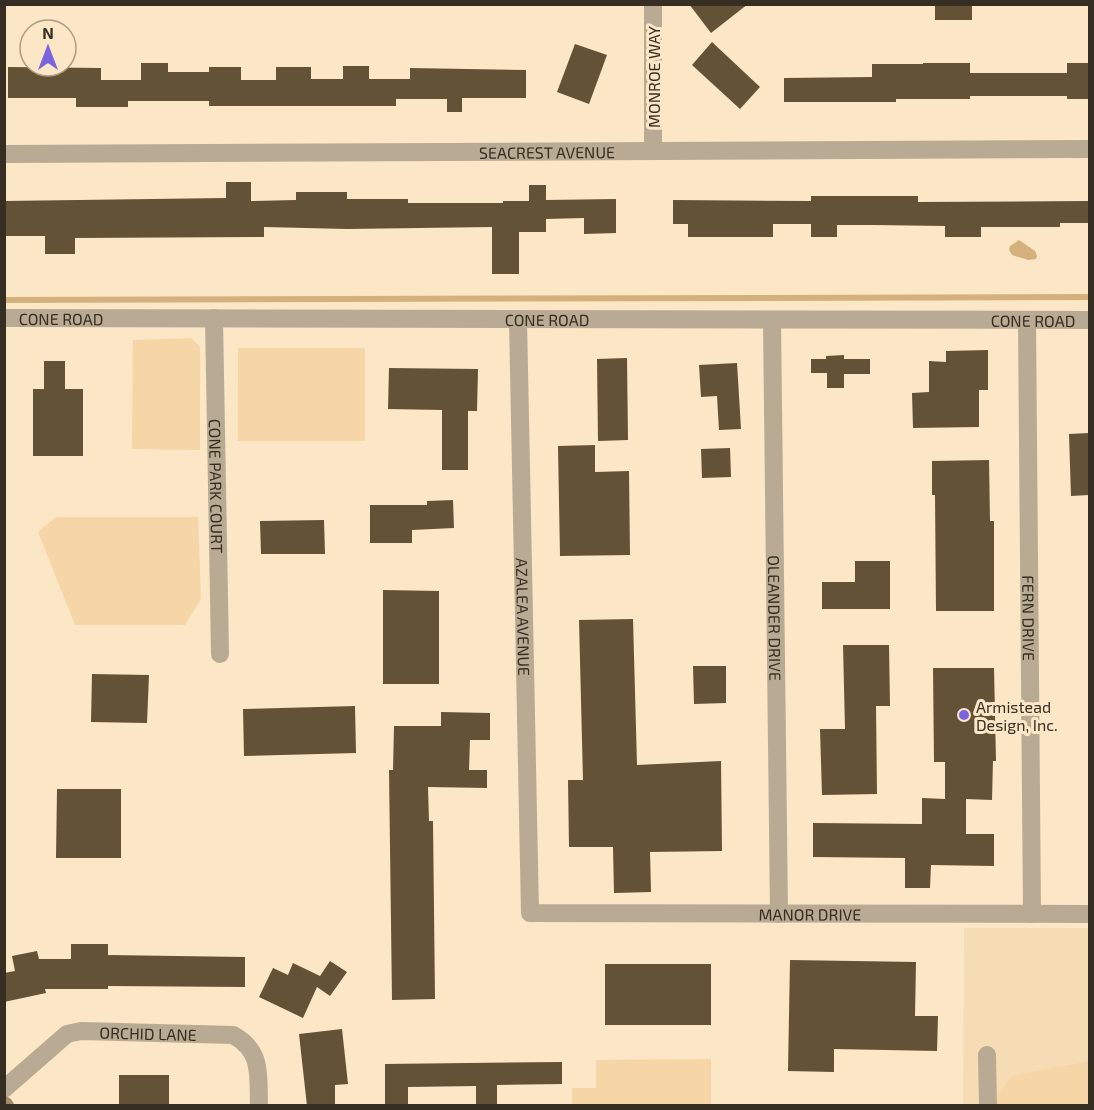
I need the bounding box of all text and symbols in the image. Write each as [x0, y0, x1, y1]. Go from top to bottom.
north arrow [18, 18, 78, 78]
text: N [42, 23, 54, 42]
street label: MONROE WAY [644, 26, 663, 128]
street label: SEACREST AVENUE [479, 142, 615, 161]
street label: CONE ROAD [19, 309, 103, 328]
street label: CONE ROAD [505, 309, 589, 329]
street label: CONE ROAD [991, 310, 1075, 329]
street label: CONE PARK COURT [206, 419, 228, 553]
street label: OLEANDER DRIVE [765, 555, 786, 681]
street label: AZALEA AVENUE [513, 558, 535, 676]
street label: FERN DRIVE [1020, 575, 1039, 661]
place label: Armistead Design, Inc. [976, 697, 1058, 734]
marker: Armistead Design, Inc. [957, 708, 971, 722]
street label: MANOR DRIVE [758, 904, 861, 923]
street label: ORCHID LANE [99, 1022, 197, 1044]

